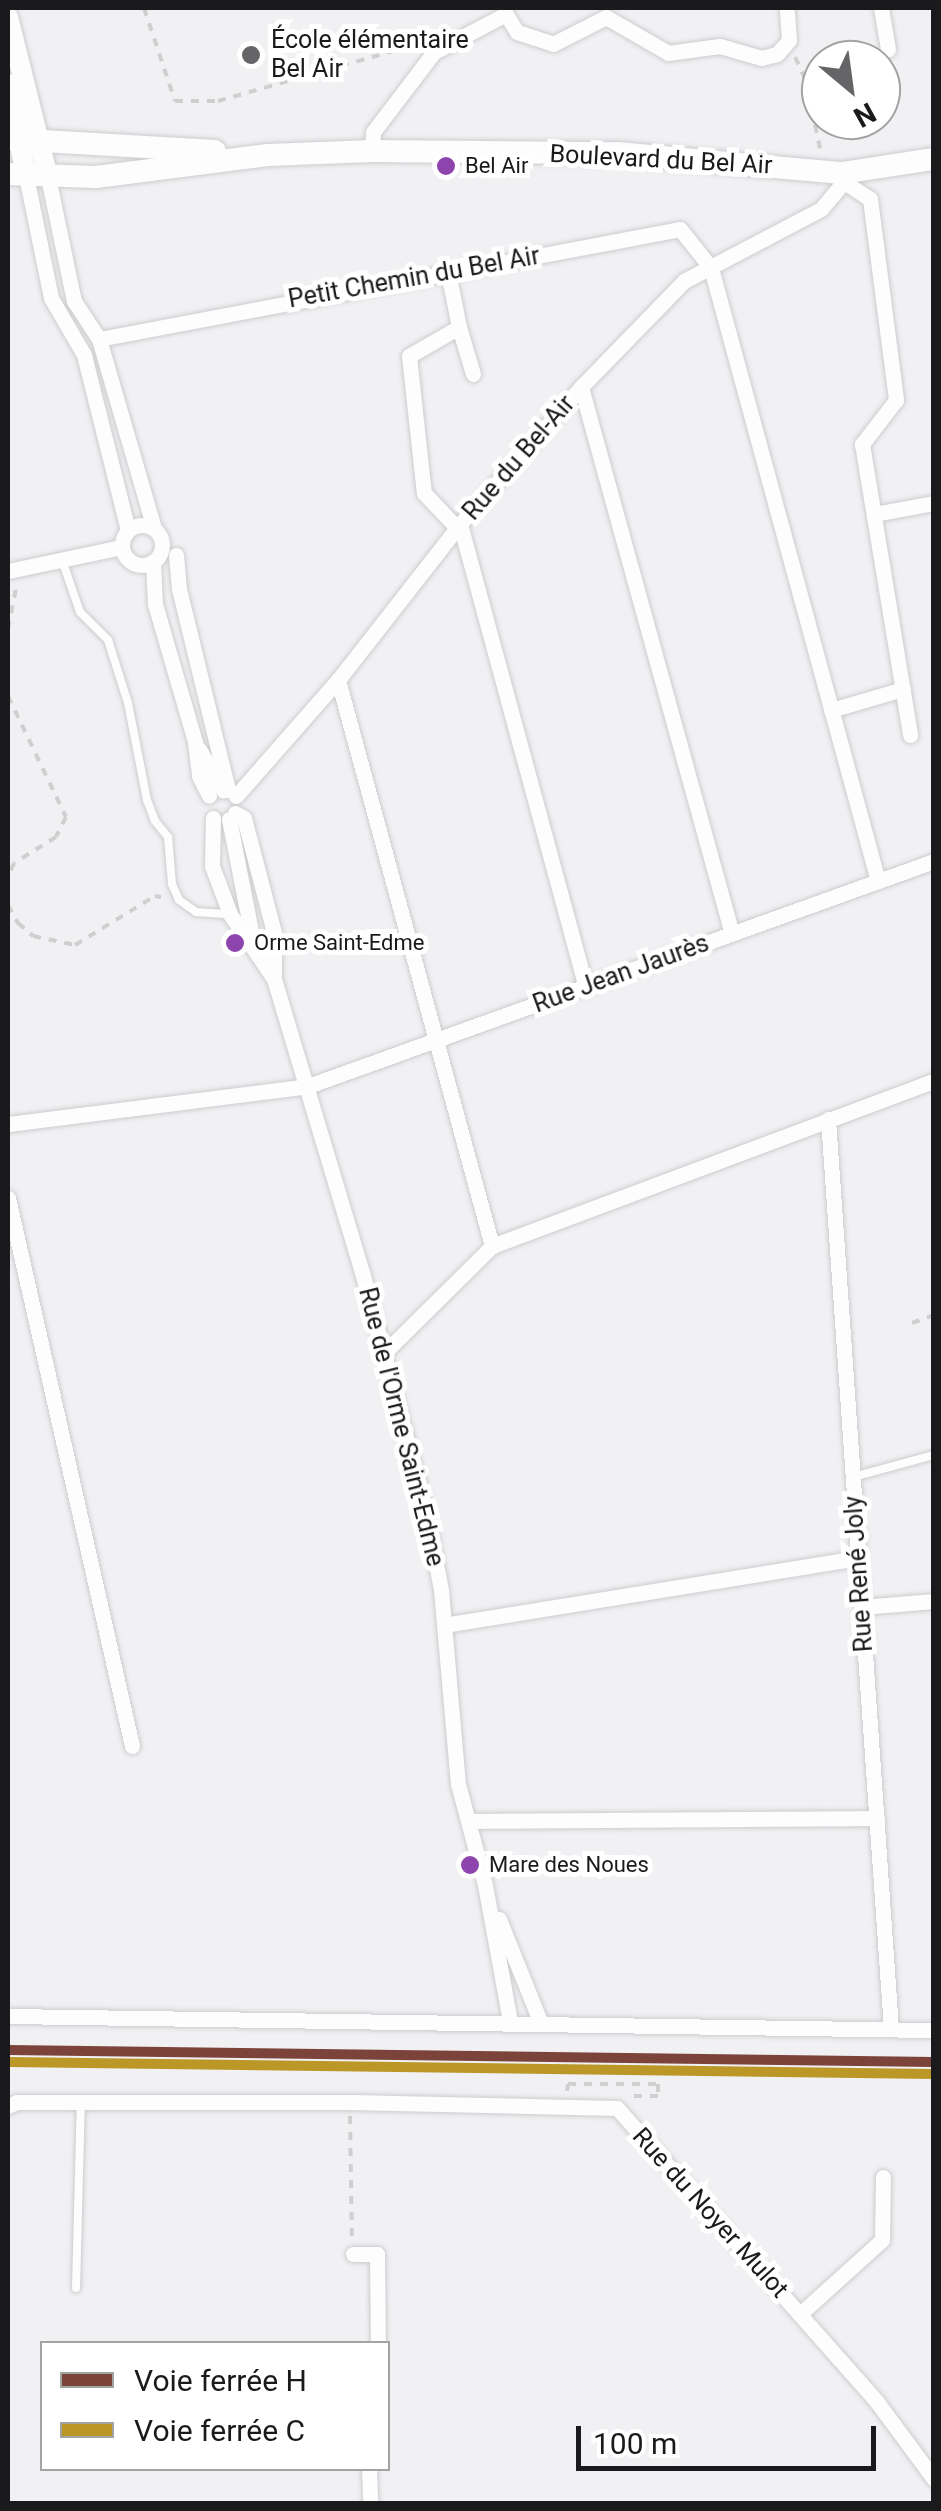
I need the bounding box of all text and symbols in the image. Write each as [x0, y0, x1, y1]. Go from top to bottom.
place label: École élémentaire Bel Air [271, 26, 469, 85]
north arrow [801, 40, 901, 140]
marker: École élémentaire Bel Air [240, 44, 262, 66]
text: N [848, 96, 881, 134]
street label: Boulevard du Bel Air [549, 139, 773, 181]
place label: Bel Air [465, 153, 528, 179]
marker: Bel Air [436, 156, 456, 176]
street label: Petit Chemin du Bel Air [286, 241, 542, 315]
street label: Rue du Bel-Air [457, 390, 581, 526]
street label: Rue Jean Jaurès [529, 928, 713, 1020]
place label: Orme Saint-Edme [254, 930, 424, 956]
marker: Orme Saint-Edme [225, 933, 245, 953]
street label: Rue de l'Orme Saint-Edme [352, 1284, 450, 1570]
street label: Rue René Joly [839, 1495, 879, 1653]
place label: Mare des Noues [489, 1852, 649, 1878]
marker: Mare des Noues [460, 1855, 480, 1875]
street label: Rue du Noyer Mulot [626, 2122, 794, 2304]
legend [40, 2341, 390, 2471]
text: Voie ferrée H [134, 2363, 307, 2398]
scale bar [581, 2406, 881, 2468]
text: Voie ferrée C [134, 2413, 305, 2448]
text: 100 m [593, 2426, 677, 2461]

